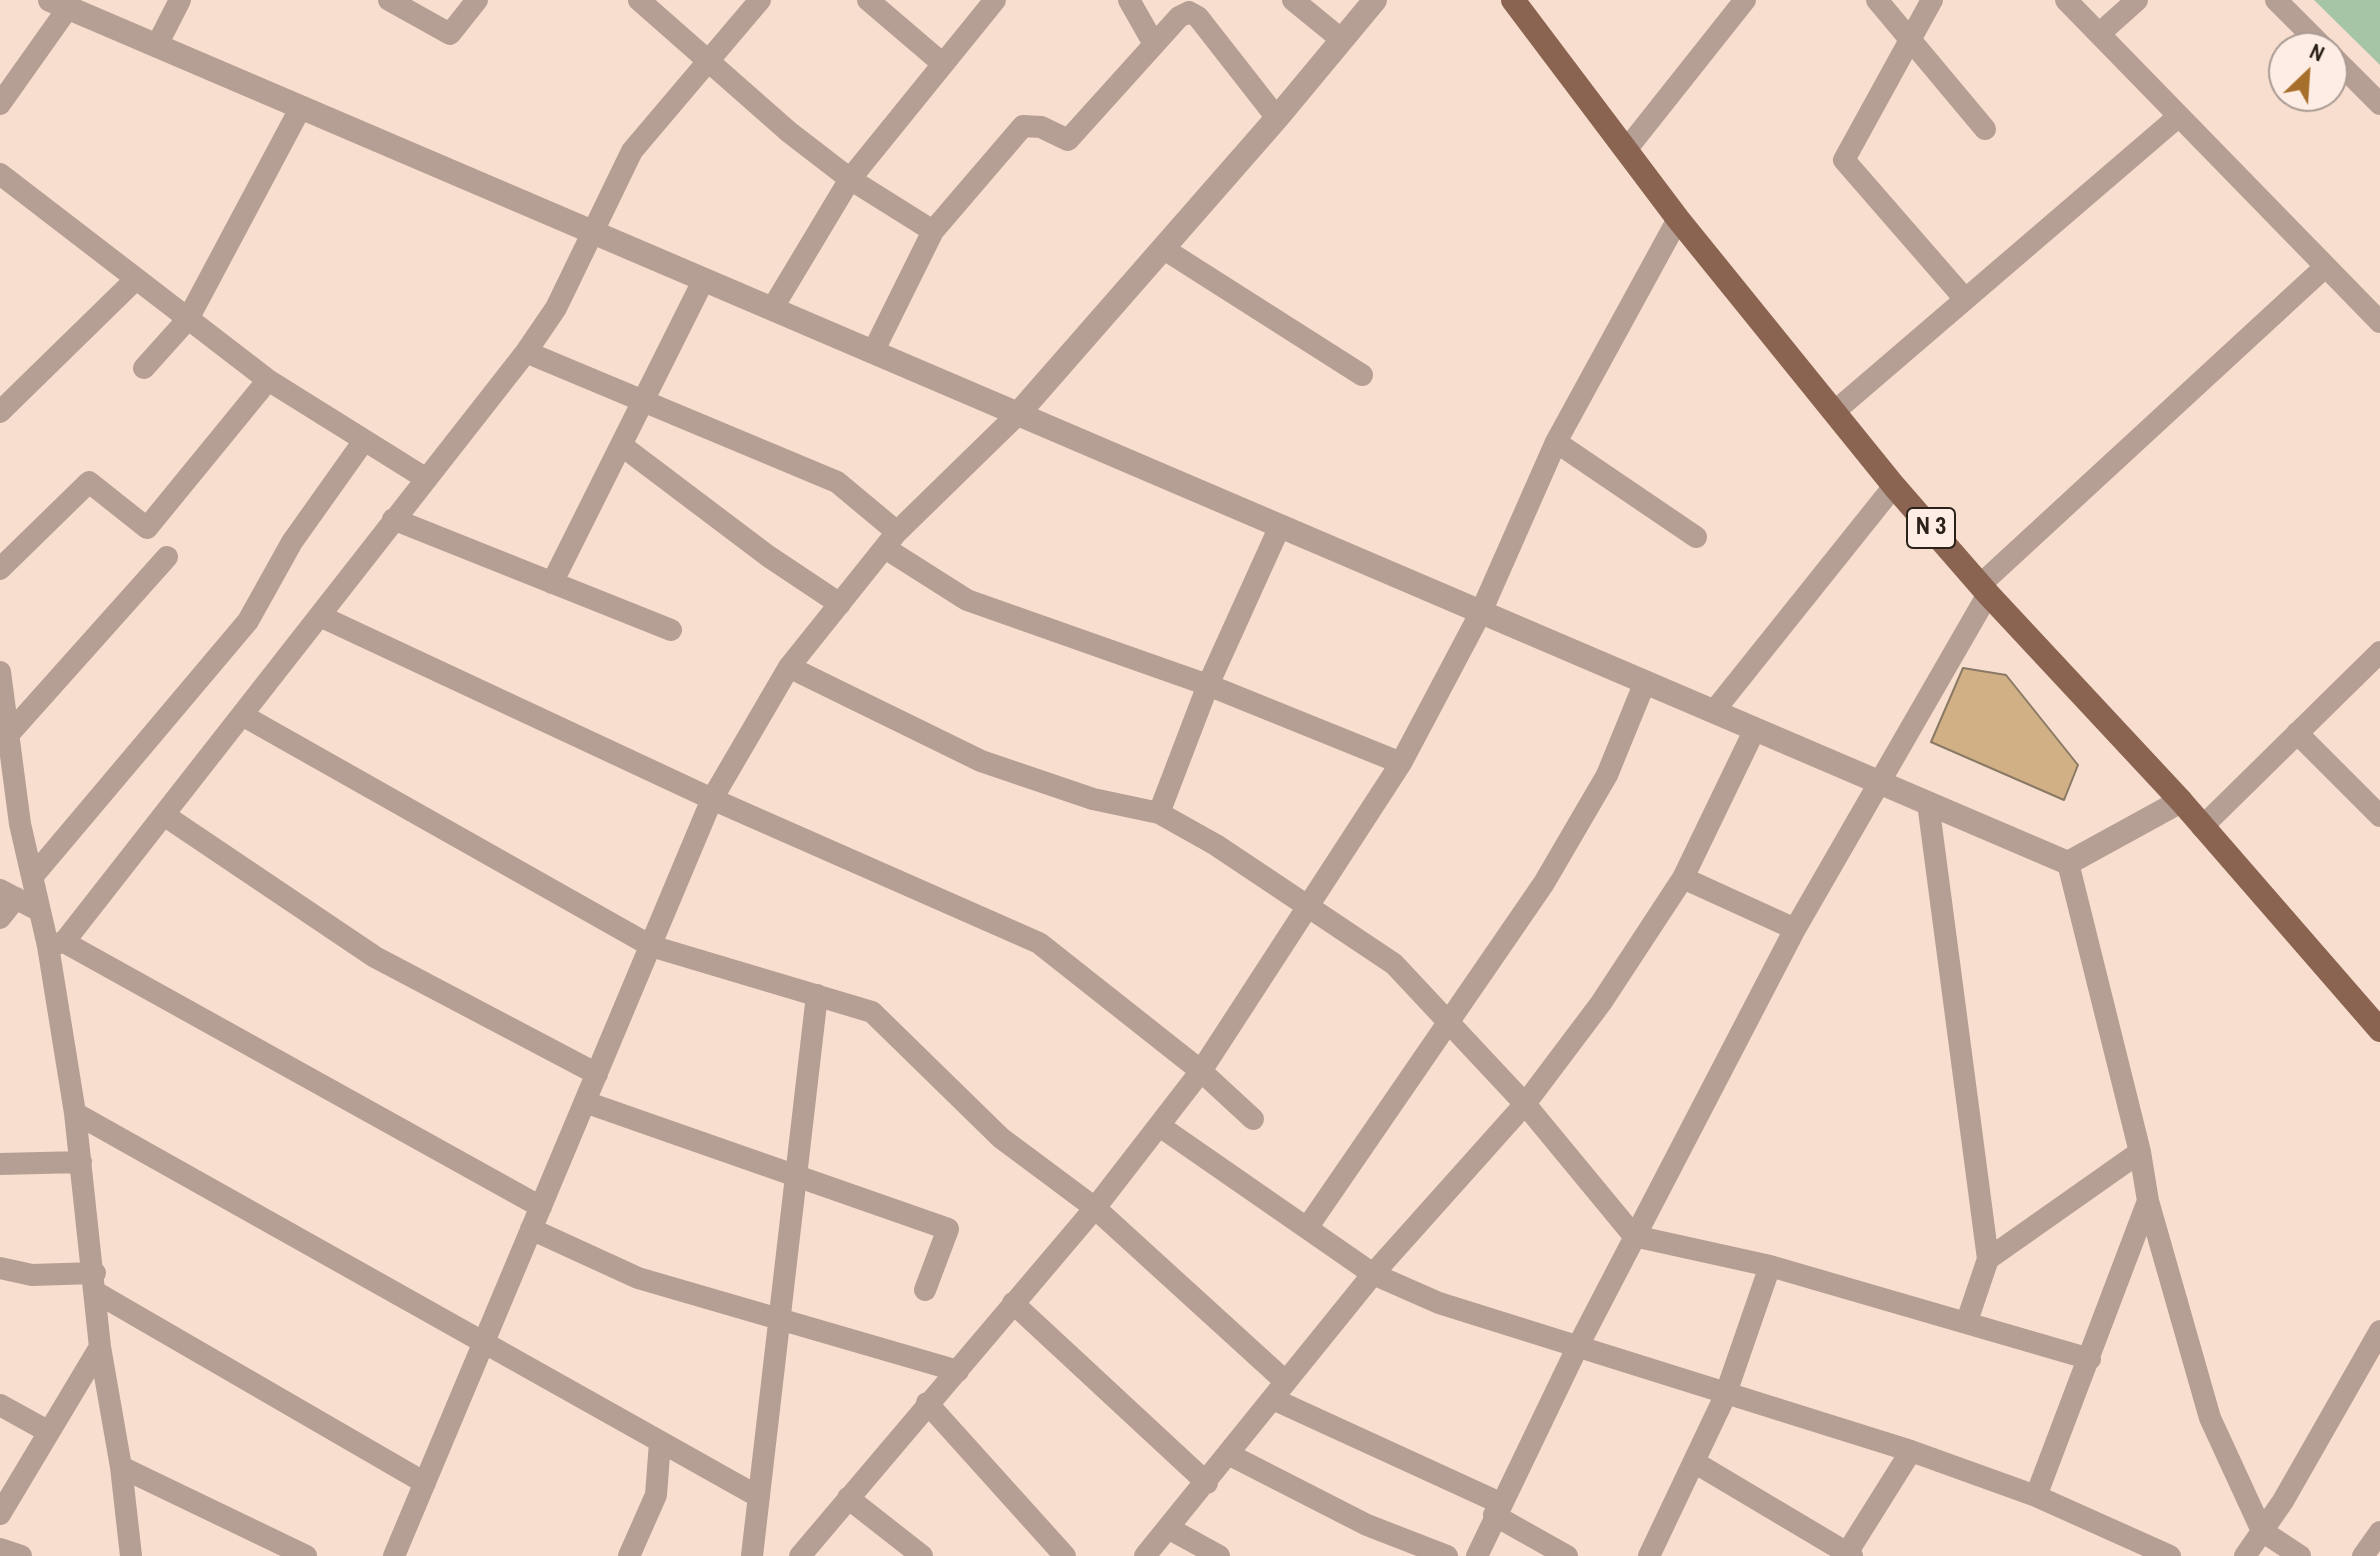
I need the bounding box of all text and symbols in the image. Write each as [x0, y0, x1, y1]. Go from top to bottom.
north arrow [2268, 32, 2348, 112]
text: N [2305, 36, 2330, 68]
road number: N 3 [1907, 508, 1955, 548]

